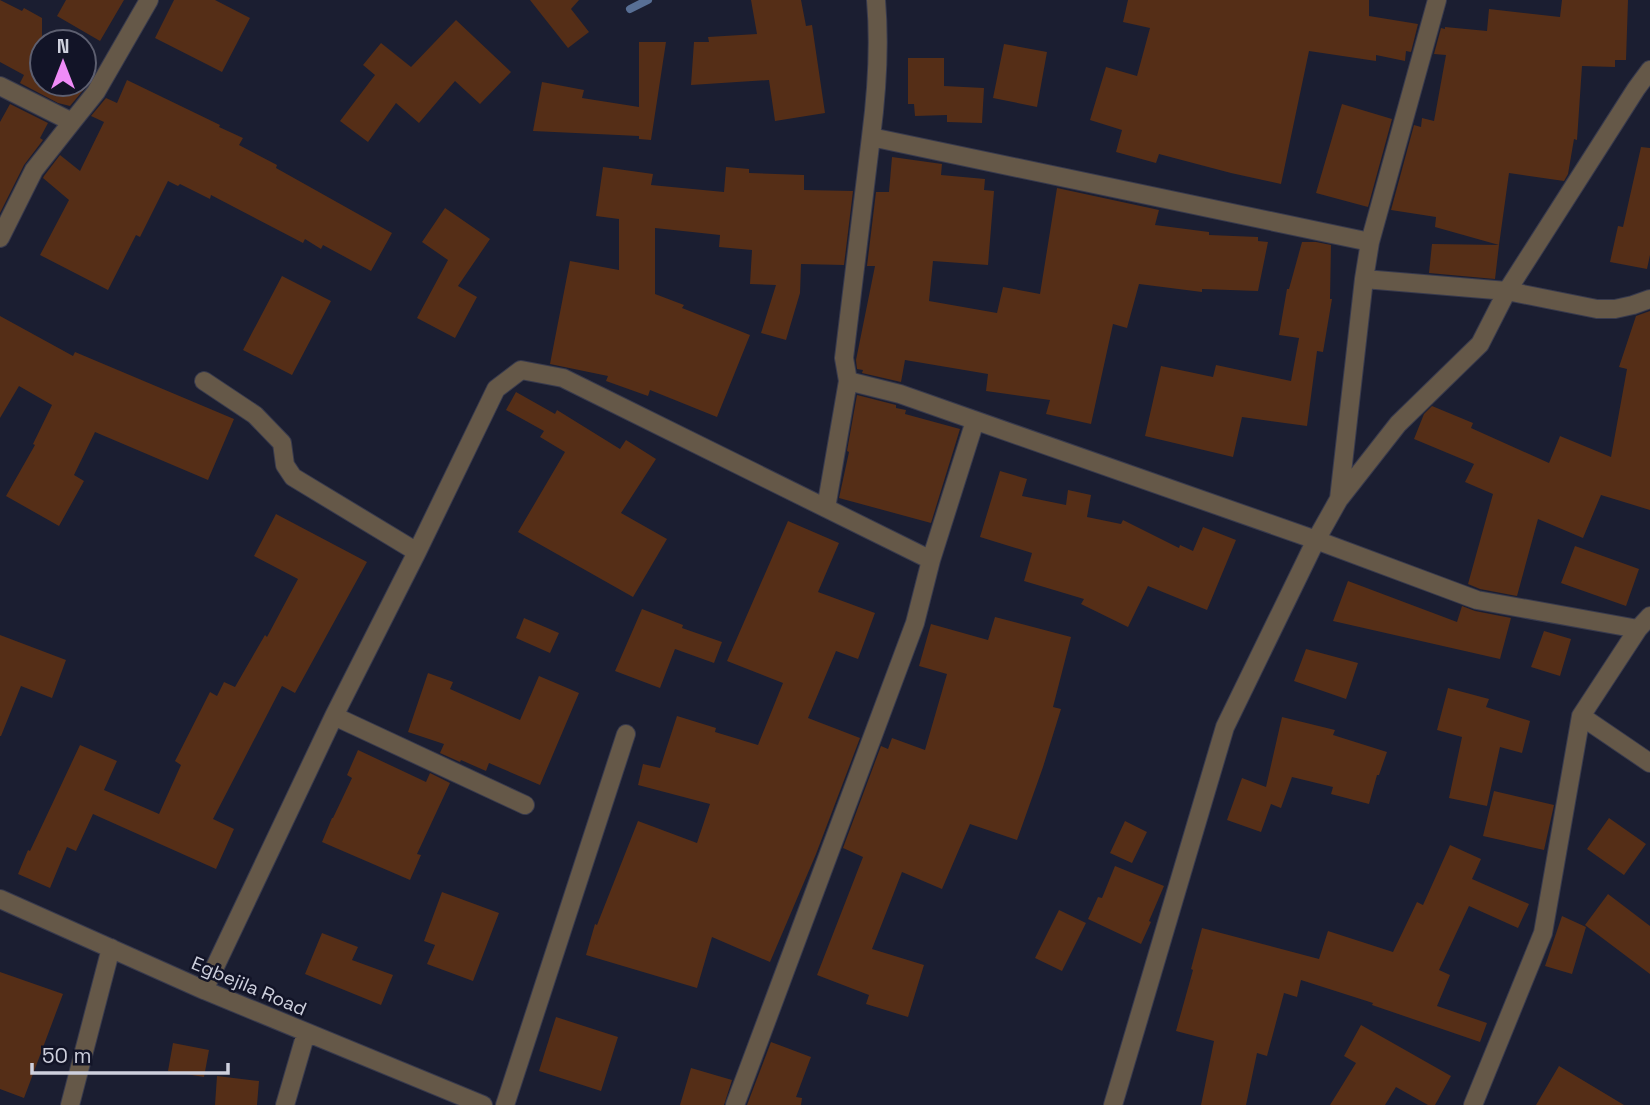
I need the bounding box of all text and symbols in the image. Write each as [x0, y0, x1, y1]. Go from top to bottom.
north arrow [28, 28, 98, 98]
text: N [57, 34, 69, 59]
street label: Egbejila Road [188, 950, 310, 1022]
scale bar [32, 1032, 228, 1076]
text: 50 m [42, 1042, 92, 1069]

